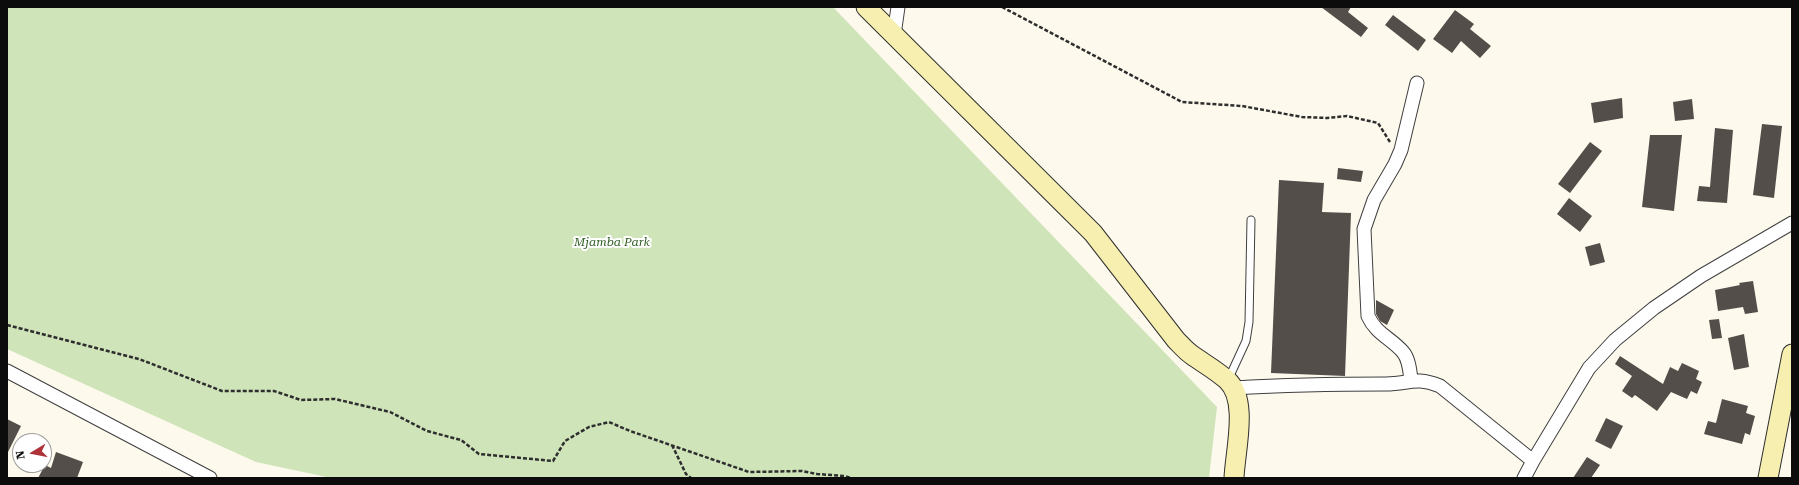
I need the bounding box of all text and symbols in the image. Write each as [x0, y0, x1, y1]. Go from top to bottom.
park label: Mjamba Park [574, 235, 650, 249]
north arrow [12, 433, 52, 473]
text: N [14, 450, 28, 460]

